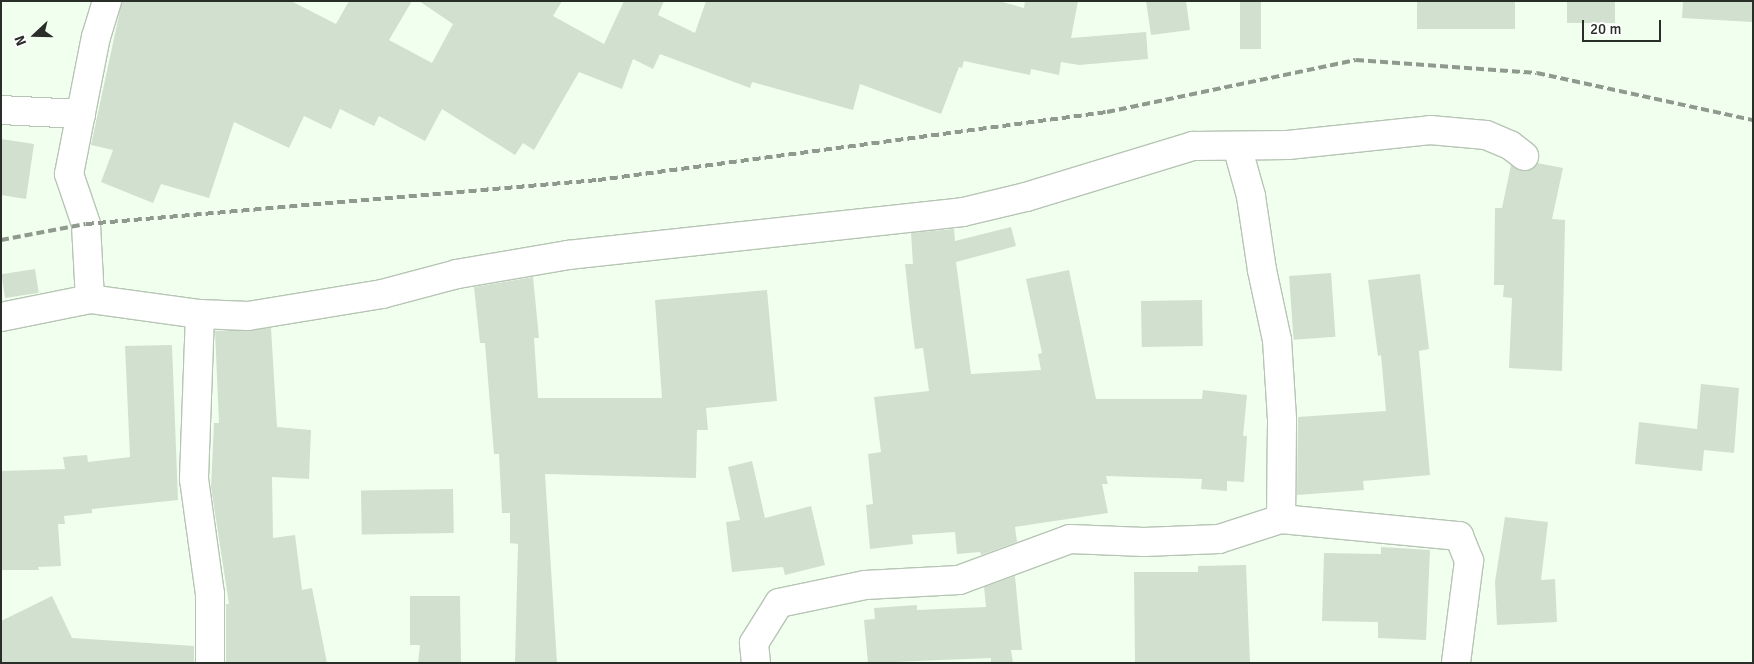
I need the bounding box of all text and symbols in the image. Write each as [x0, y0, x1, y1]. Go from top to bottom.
north arrow [10, 10, 60, 60]
scale bar [1584, 10, 1663, 42]
text: 20 m [1590, 20, 1621, 38]
text: N [11, 33, 30, 48]

